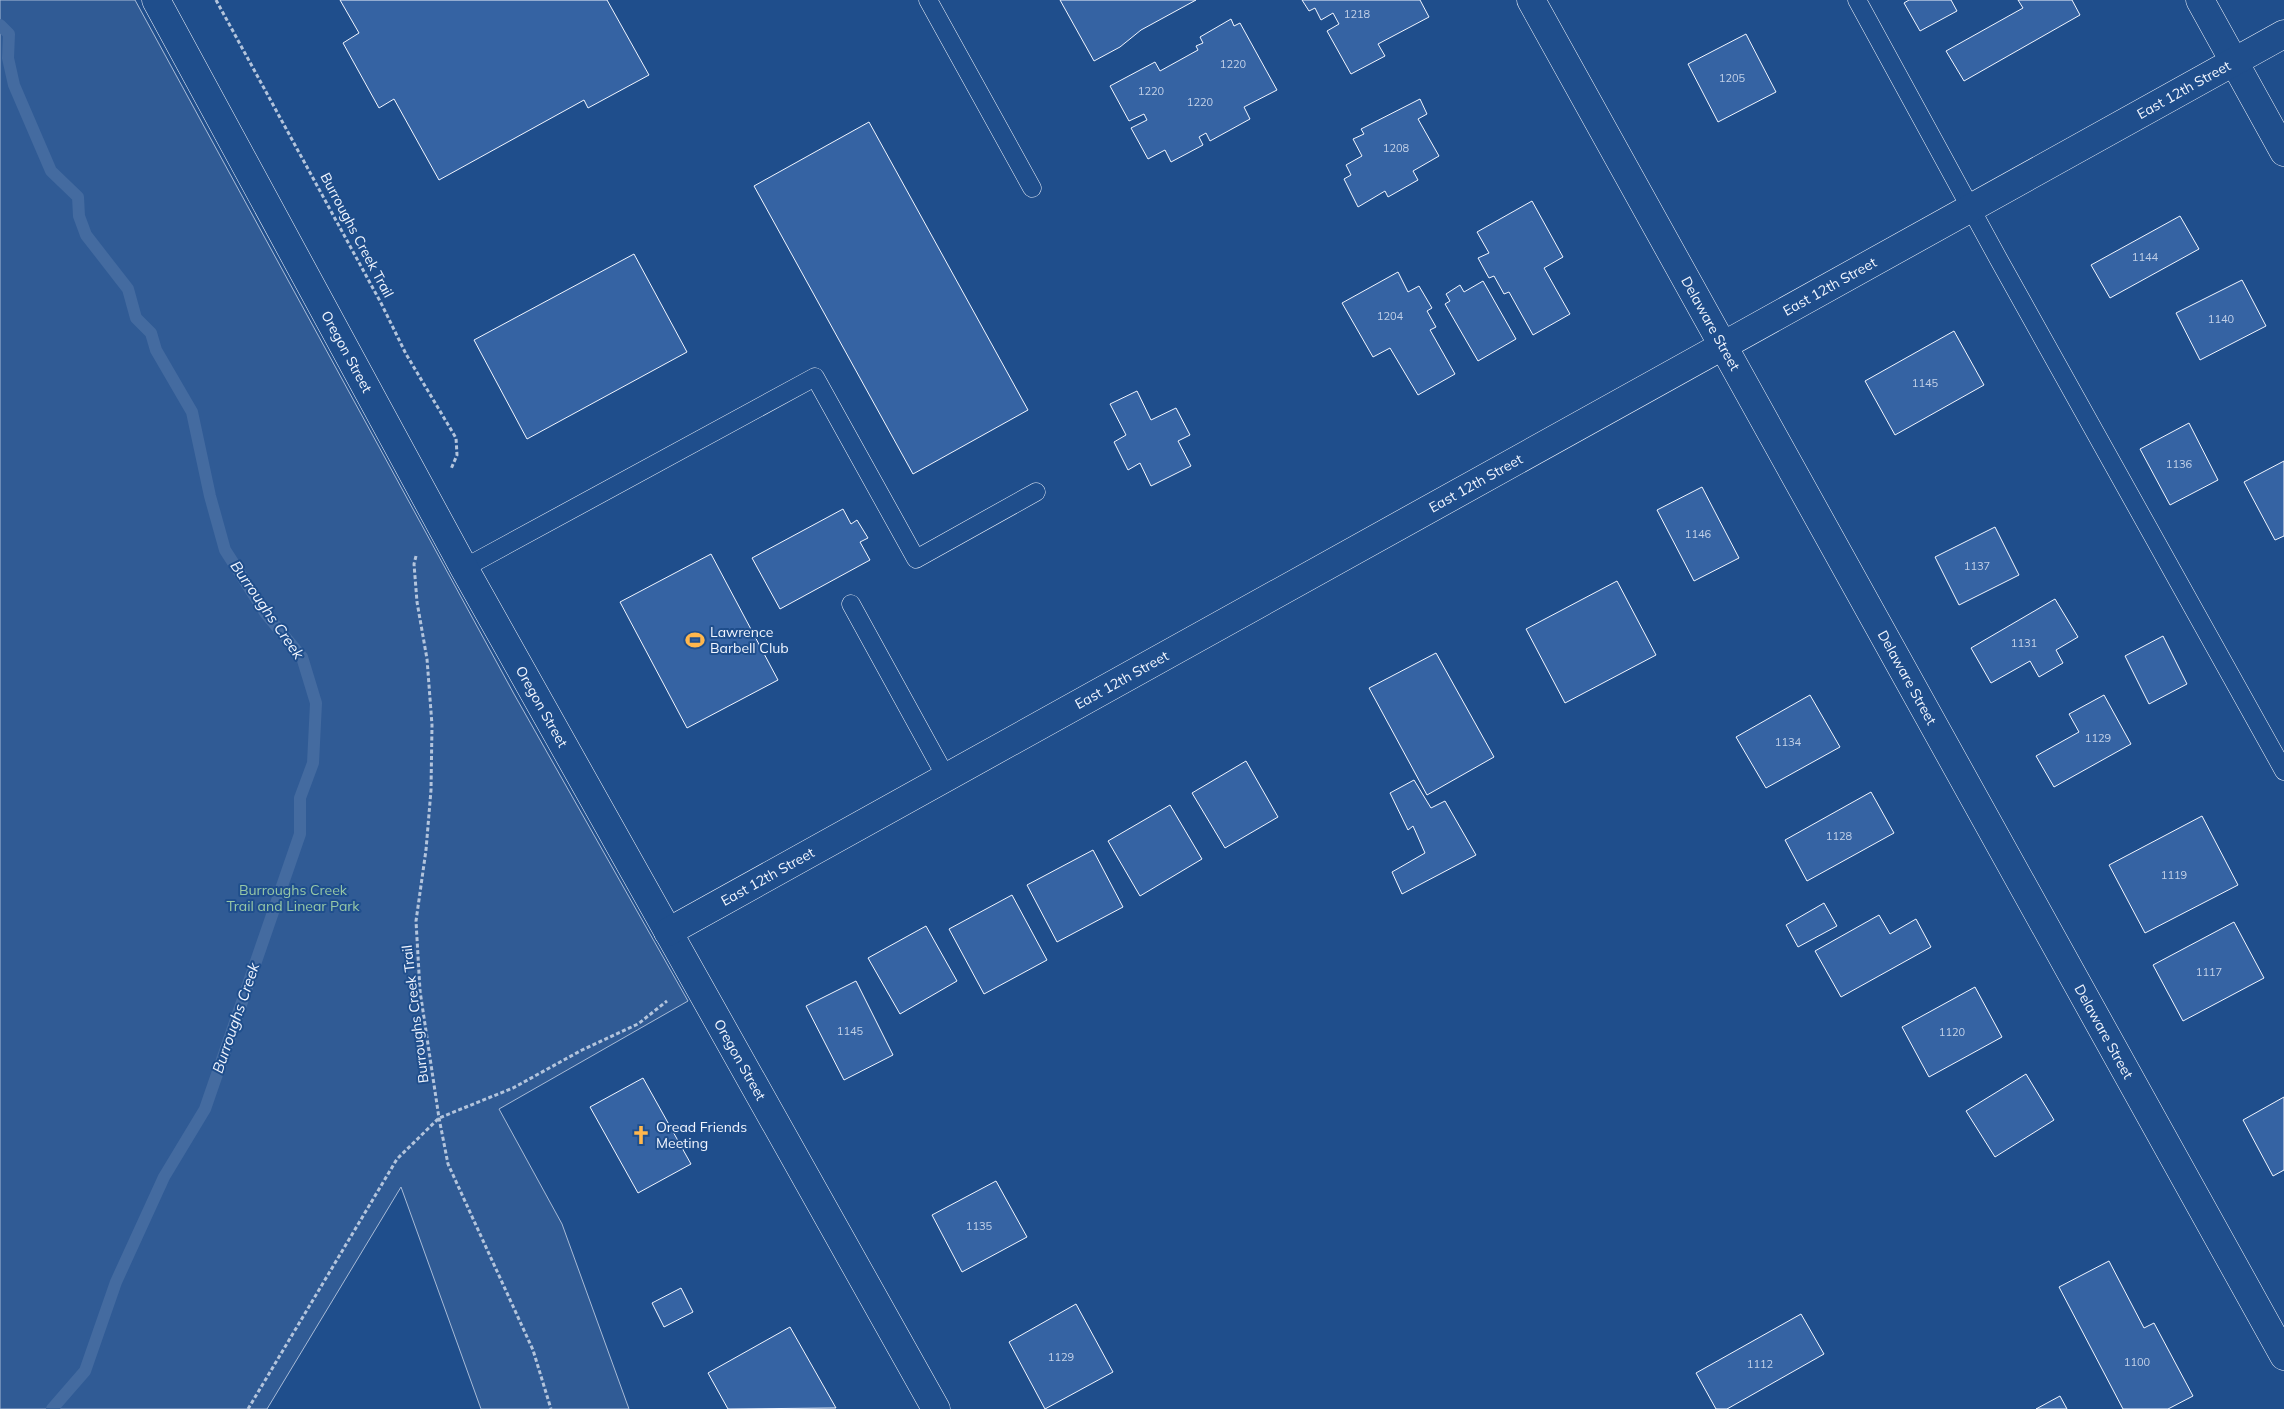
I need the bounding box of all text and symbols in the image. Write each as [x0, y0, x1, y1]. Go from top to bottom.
house number: 1218 [1344, 7, 1371, 21]
street label: East 12th Street [2134, 56, 2234, 123]
house number: 1220 [1220, 57, 1247, 71]
house number: 1205 [1719, 71, 1746, 85]
house number: 1220 [1138, 84, 1165, 98]
house number: 1220 [1187, 95, 1214, 109]
house number: 1208 [1383, 141, 1410, 155]
street label: Burroughs Creek Trail [316, 169, 398, 301]
house number: 1144 [2132, 250, 2159, 264]
street label: East 12th Street [1780, 253, 1880, 320]
street label: Delaware Street [1677, 273, 1744, 374]
street label: Oregon Street [317, 308, 376, 396]
house number: 1204 [1377, 309, 1404, 323]
house number: 1140 [2208, 312, 2235, 326]
house number: 1145 [1912, 376, 1939, 390]
street label: East 12th Street [1426, 450, 1526, 516]
house number: 1136 [2166, 457, 2193, 471]
house number: 1146 [1685, 527, 1712, 541]
water label: Burroughs Creek [226, 557, 309, 664]
house number: 1137 [1964, 559, 1990, 573]
place label: Lawrence Barbell Club [710, 623, 789, 657]
street label: Delaware Street [1874, 627, 1941, 728]
sports icon: Lawrence Barbell Club [684, 629, 706, 651]
house number: 1131 [2011, 636, 2037, 650]
street label: East 12th Street [1072, 647, 1172, 713]
street label: Oregon Street [512, 663, 572, 750]
house number: 1129 [2085, 731, 2111, 745]
house number: 1134 [1775, 735, 1802, 749]
house number: 1128 [1826, 829, 1853, 843]
street label: East 12th Street [718, 843, 818, 910]
house number: 1119 [2161, 868, 2187, 882]
park label: Burroughs Creek Trail and Linear Park [226, 881, 360, 915]
street label: Burroughs Creek Trail [398, 944, 432, 1084]
water label: Burroughs Creek [208, 959, 264, 1076]
house number: 1117 [2196, 965, 2222, 979]
street label: Delaware Street [2070, 981, 2137, 1082]
street label: Oregon Street [710, 1016, 770, 1104]
house number: 1145 [837, 1024, 864, 1038]
house number: 1120 [1939, 1025, 1966, 1039]
place label: Oread Friends Meeting [656, 1118, 747, 1152]
church icon: Oread Friends Meeting [630, 1124, 652, 1146]
house number: 1135 [966, 1219, 993, 1233]
house number: 1129 [1048, 1350, 1074, 1364]
house number: 1100 [2124, 1355, 2151, 1369]
house number: 1112 [1747, 1357, 1774, 1371]

